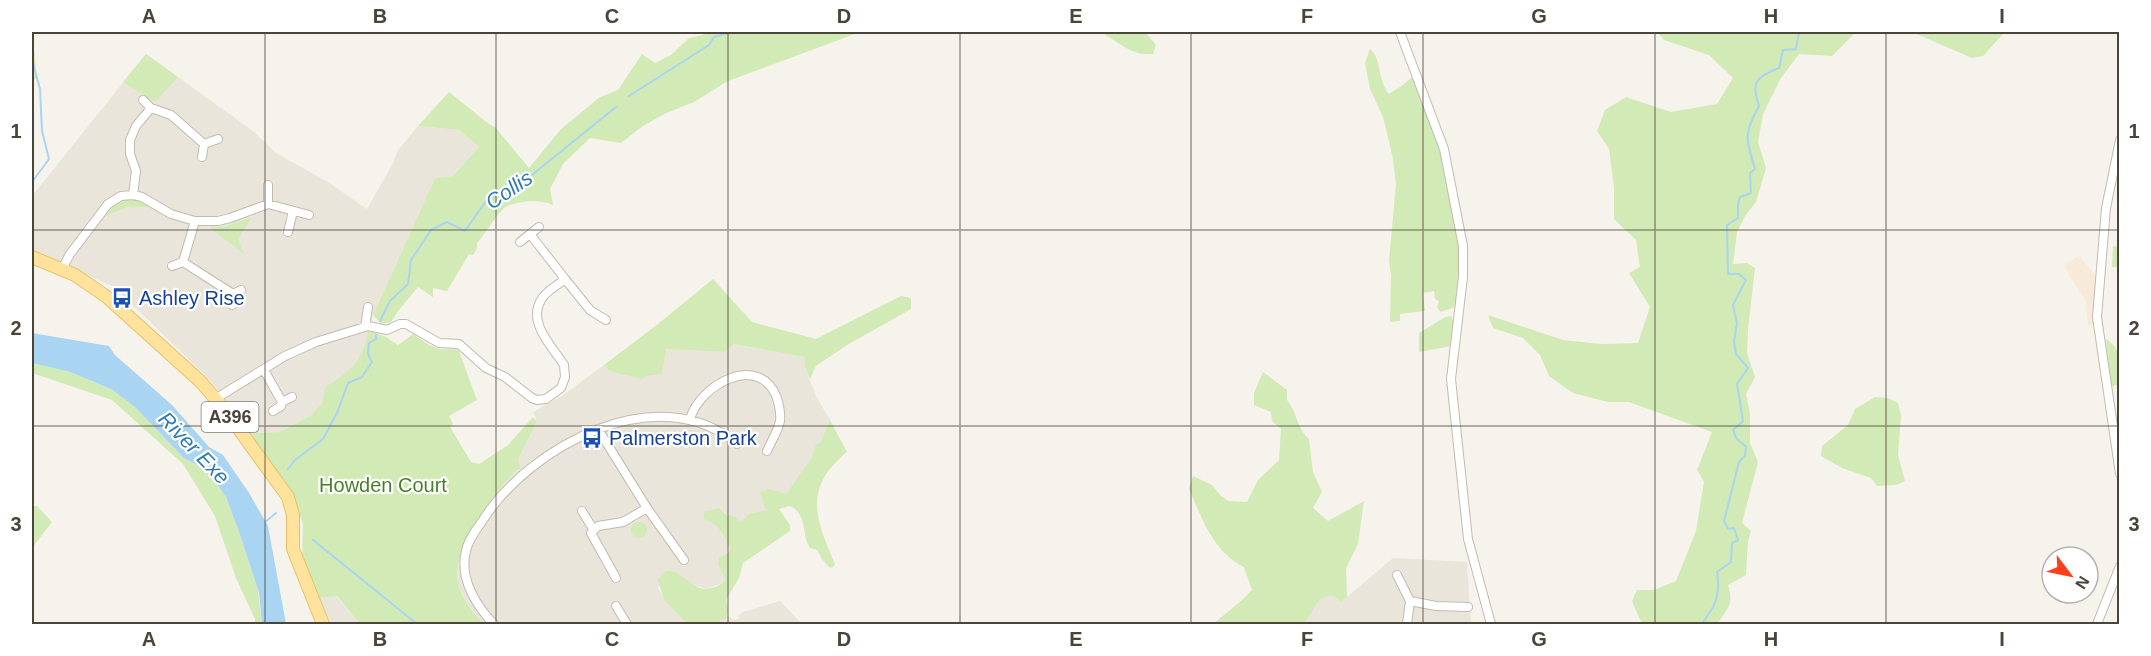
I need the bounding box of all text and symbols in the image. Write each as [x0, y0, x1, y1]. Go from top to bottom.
text: A [142, 5, 156, 27]
text: B [373, 5, 387, 27]
text: C [605, 5, 619, 27]
text: D [837, 5, 851, 27]
text: E [1069, 5, 1083, 27]
text: F [1301, 5, 1313, 27]
text: G [1531, 5, 1547, 27]
text: H [1764, 5, 1778, 27]
text: I [1999, 5, 2005, 27]
text: 1 [10, 120, 22, 142]
text: 1 [2128, 120, 2140, 142]
water label: Collis [481, 165, 537, 213]
bus stop icon: Ashley Rise [110, 286, 134, 310]
place label: Ashley Rise [139, 287, 245, 309]
text: 2 [10, 317, 22, 339]
text: 2 [2128, 317, 2140, 339]
road number: A396 [202, 402, 258, 432]
water label: River Exe [154, 407, 234, 488]
bus stop icon: Palmerston Park [580, 426, 604, 450]
place label: Palmerston Park [609, 427, 758, 449]
park label: Howden Court [319, 474, 447, 496]
text: 3 [10, 513, 22, 535]
text: 3 [2128, 513, 2140, 535]
north arrow [2040, 545, 2100, 605]
text: N [2072, 573, 2093, 592]
text: A [142, 628, 156, 650]
text: B [373, 628, 387, 650]
text: C [605, 628, 619, 650]
text: D [837, 628, 851, 650]
text: E [1069, 628, 1083, 650]
text: F [1301, 628, 1313, 650]
text: G [1531, 628, 1547, 650]
text: H [1764, 628, 1778, 650]
text: I [1999, 628, 2005, 650]

